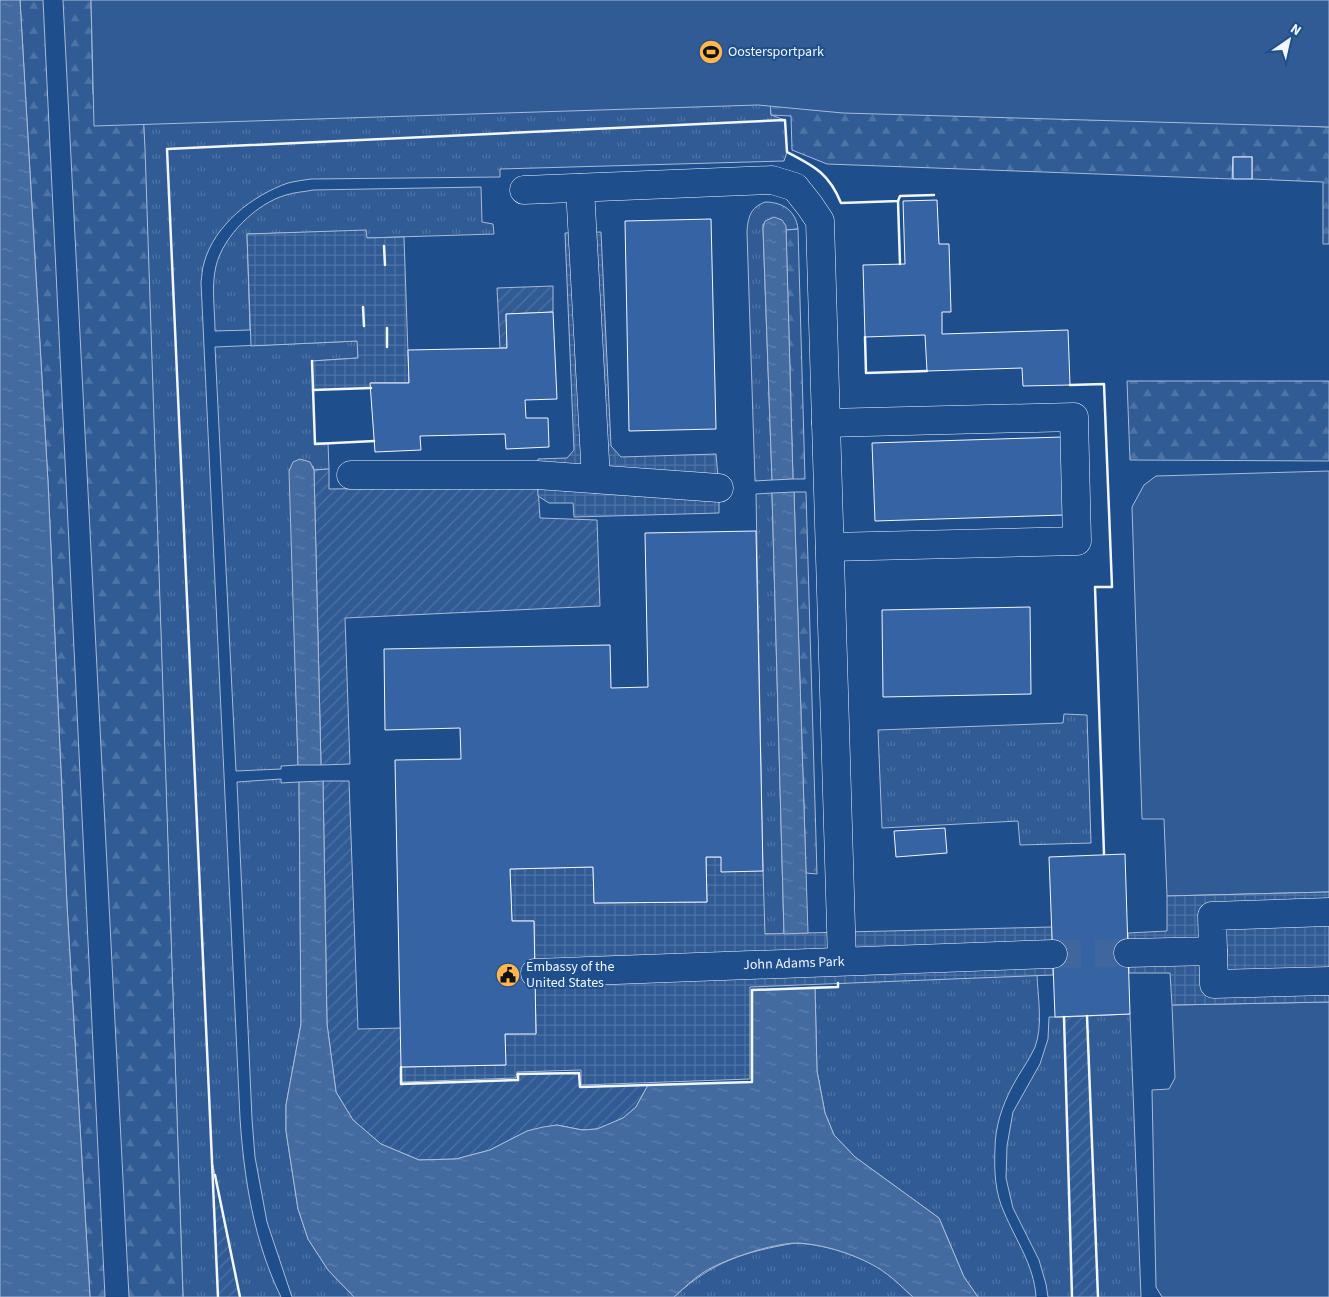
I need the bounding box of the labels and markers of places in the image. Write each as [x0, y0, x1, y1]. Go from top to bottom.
sports icon: Oostersportpark [698, 39, 724, 65]
place label: Oostersportpark [728, 42, 824, 62]
place label: Embassy of the United States [526, 957, 614, 993]
public building icon: Embassy of the United States [495, 962, 521, 988]

